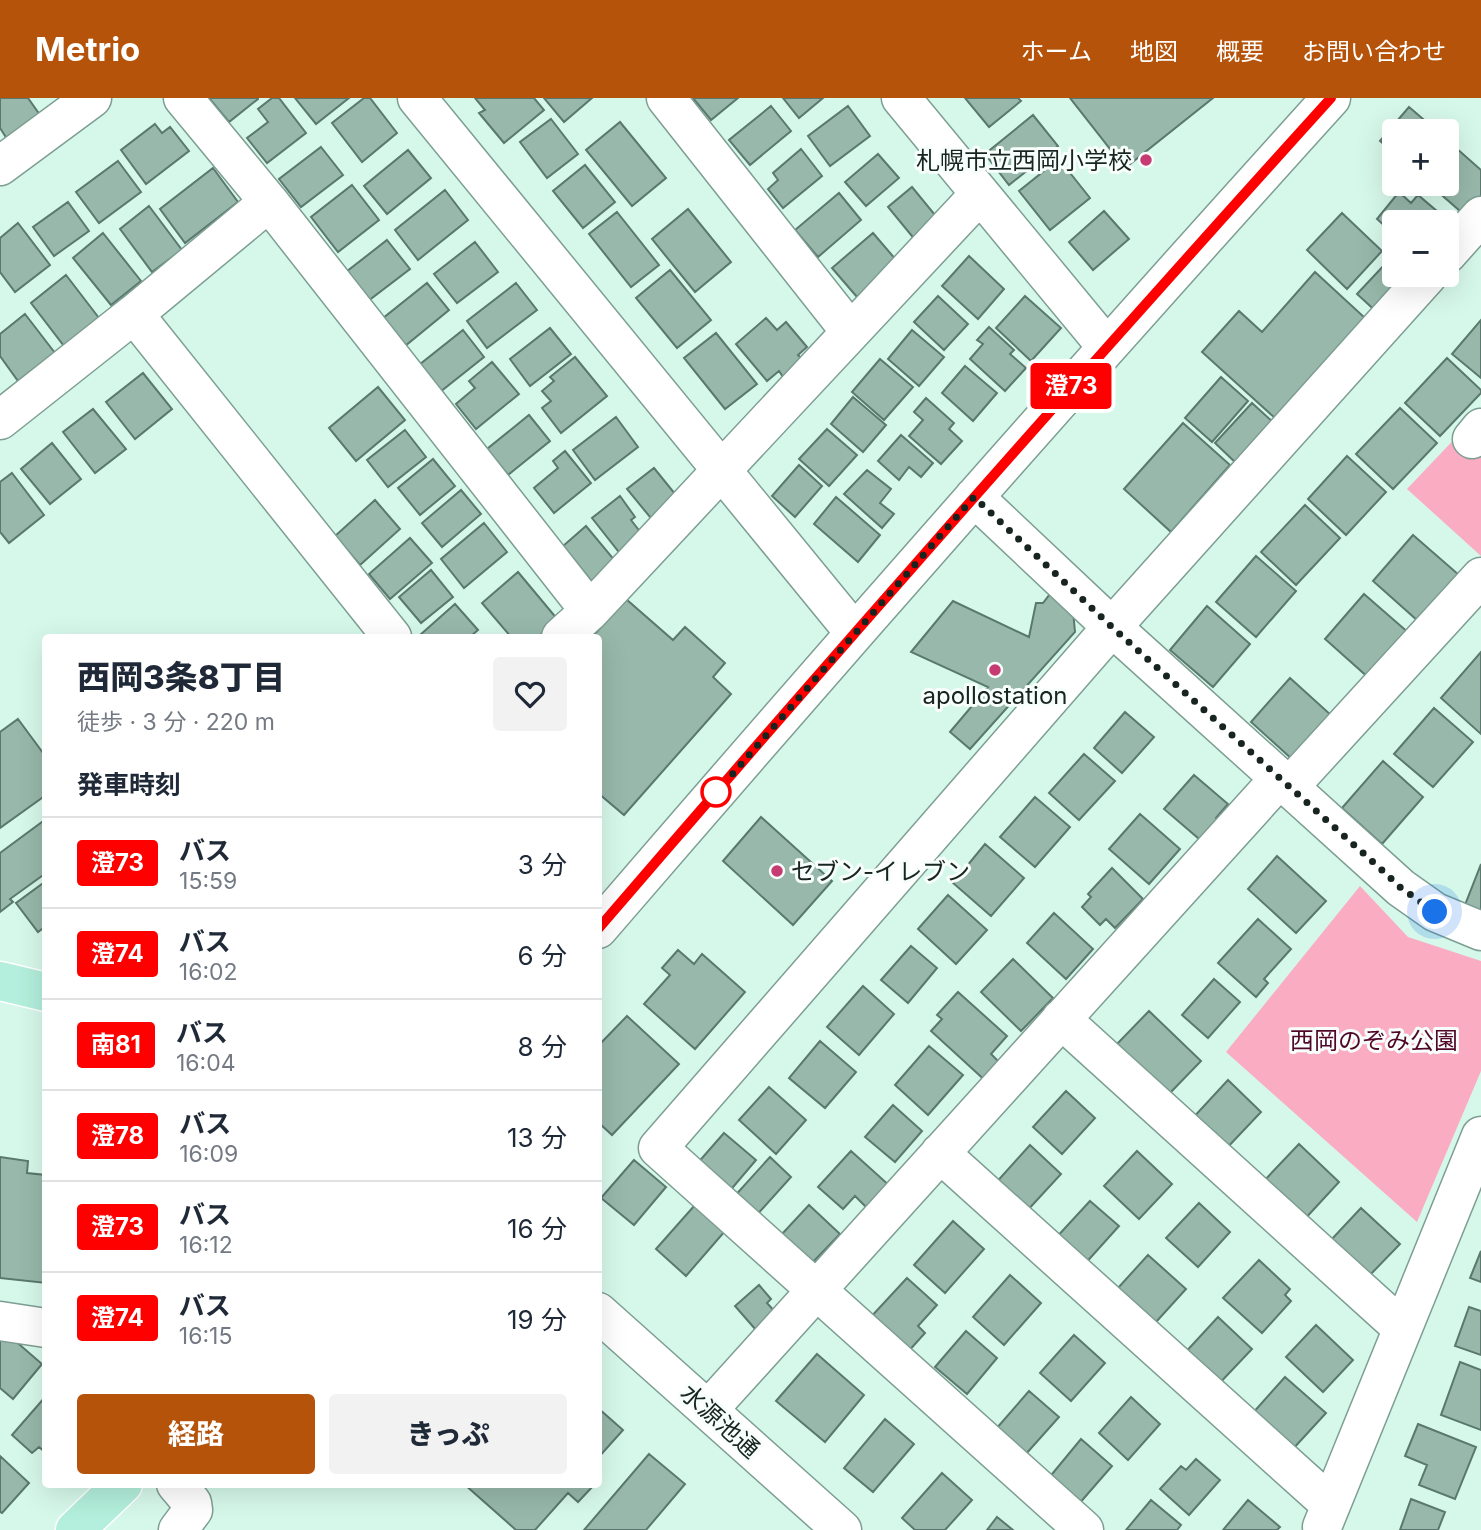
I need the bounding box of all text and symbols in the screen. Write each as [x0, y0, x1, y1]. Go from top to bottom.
text: Metrio [35, 29, 140, 69]
text: ホーム [1021, 37, 1092, 66]
text: 地図 [1130, 37, 1178, 66]
text: 概要 [1216, 37, 1264, 66]
text: お問い合わせ [1302, 37, 1446, 66]
map controls [1382, 119, 1459, 287]
button: + [1382, 119, 1459, 196]
place label: 札幌市立西岡小学校 [916, 146, 1132, 175]
marker: 札幌市立西岡小学校 [1138, 152, 1154, 168]
button: − [1382, 210, 1459, 287]
line badge: 澄73 [1031, 363, 1111, 409]
text: 澄73 [1044, 371, 1098, 400]
text: 西岡3条8丁目 [77, 657, 286, 697]
button: heart [493, 657, 567, 731]
marker: apollostation [987, 662, 1003, 678]
place label: apollostation [923, 681, 1067, 710]
text: 徒歩 · 3 分 · 220 m [77, 708, 275, 736]
text: 発車時刻 [77, 769, 181, 800]
unlabelled marker [701, 777, 731, 807]
text: バス [179, 835, 231, 866]
text: 澄73 [91, 848, 144, 877]
text: 3 分 [518, 849, 567, 880]
place label: セブン-イレブン [791, 857, 970, 886]
marker: セブン-イレブン [769, 863, 785, 879]
text: 15:59 [179, 867, 237, 895]
your location [1417, 894, 1452, 929]
text: バス [179, 926, 231, 957]
text: 澄74 [91, 939, 144, 968]
text: 6 分 [518, 940, 567, 971]
text: 16:02 [179, 958, 238, 986]
text: バス [176, 1017, 228, 1048]
park label: 西岡のぞみ公園 [1290, 1026, 1458, 1055]
text: 南81 [91, 1030, 141, 1059]
text: 8 分 [518, 1031, 567, 1062]
text: 16:04 [176, 1049, 236, 1077]
text: バス [179, 1108, 231, 1139]
text: 澄78 [91, 1121, 144, 1150]
text: 13 分 [507, 1122, 567, 1153]
text: 16:09 [179, 1140, 238, 1168]
text: バス [179, 1199, 231, 1230]
text: 澄73 [91, 1212, 144, 1241]
text: 16 分 [507, 1213, 567, 1244]
text: 16:12 [179, 1231, 233, 1259]
text: バス [179, 1290, 231, 1321]
text: 澄74 [91, 1303, 144, 1332]
text: 19 分 [507, 1304, 567, 1335]
text: 16:15 [179, 1322, 232, 1350]
street label: 水源池通 [675, 1378, 765, 1464]
button: 経路 [77, 1394, 315, 1474]
button: きっぷ [329, 1394, 567, 1474]

